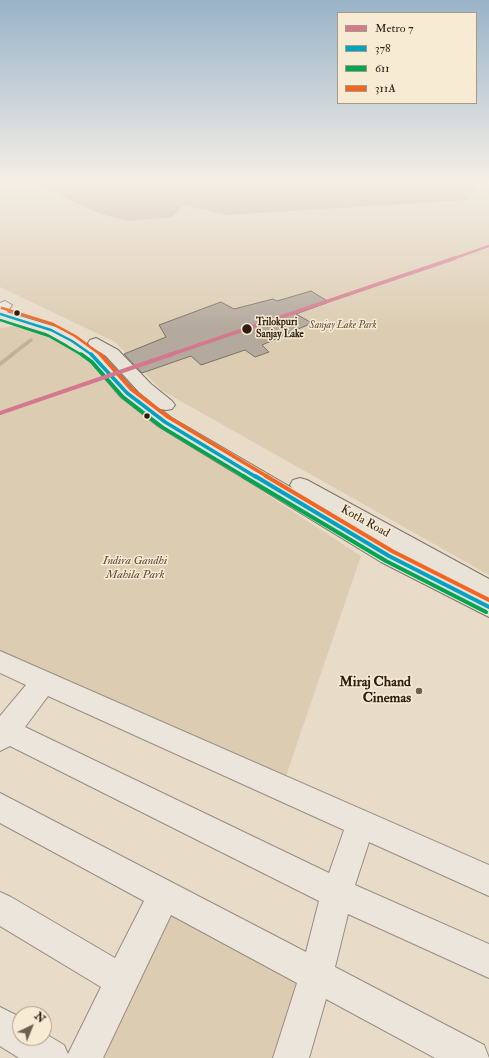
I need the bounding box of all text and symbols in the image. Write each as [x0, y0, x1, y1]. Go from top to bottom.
legend [337, 12, 477, 104]
text: Metro 7 [375, 21, 414, 36]
text: 378 [375, 41, 391, 56]
text: 611 [375, 61, 390, 76]
text: 311A [375, 81, 396, 96]
unlabelled marker [12, 308, 22, 318]
place label: Trilokpuri Sanjay Lake [256, 317, 304, 340]
park label: Sanjay Lake Park [309, 320, 377, 332]
marker: Trilokpuri Sanjay Lake [240, 322, 254, 336]
unlabelled marker [142, 411, 152, 421]
street label: Kotla Road [338, 503, 392, 541]
park label: Indira Gandhi Mahila Park [103, 554, 167, 582]
place label: Miraj Chand Cinemas [339, 675, 411, 708]
marker: Miraj Chand Cinemas [414, 686, 424, 696]
north arrow [12, 1006, 52, 1046]
text: N [32, 1009, 48, 1026]

